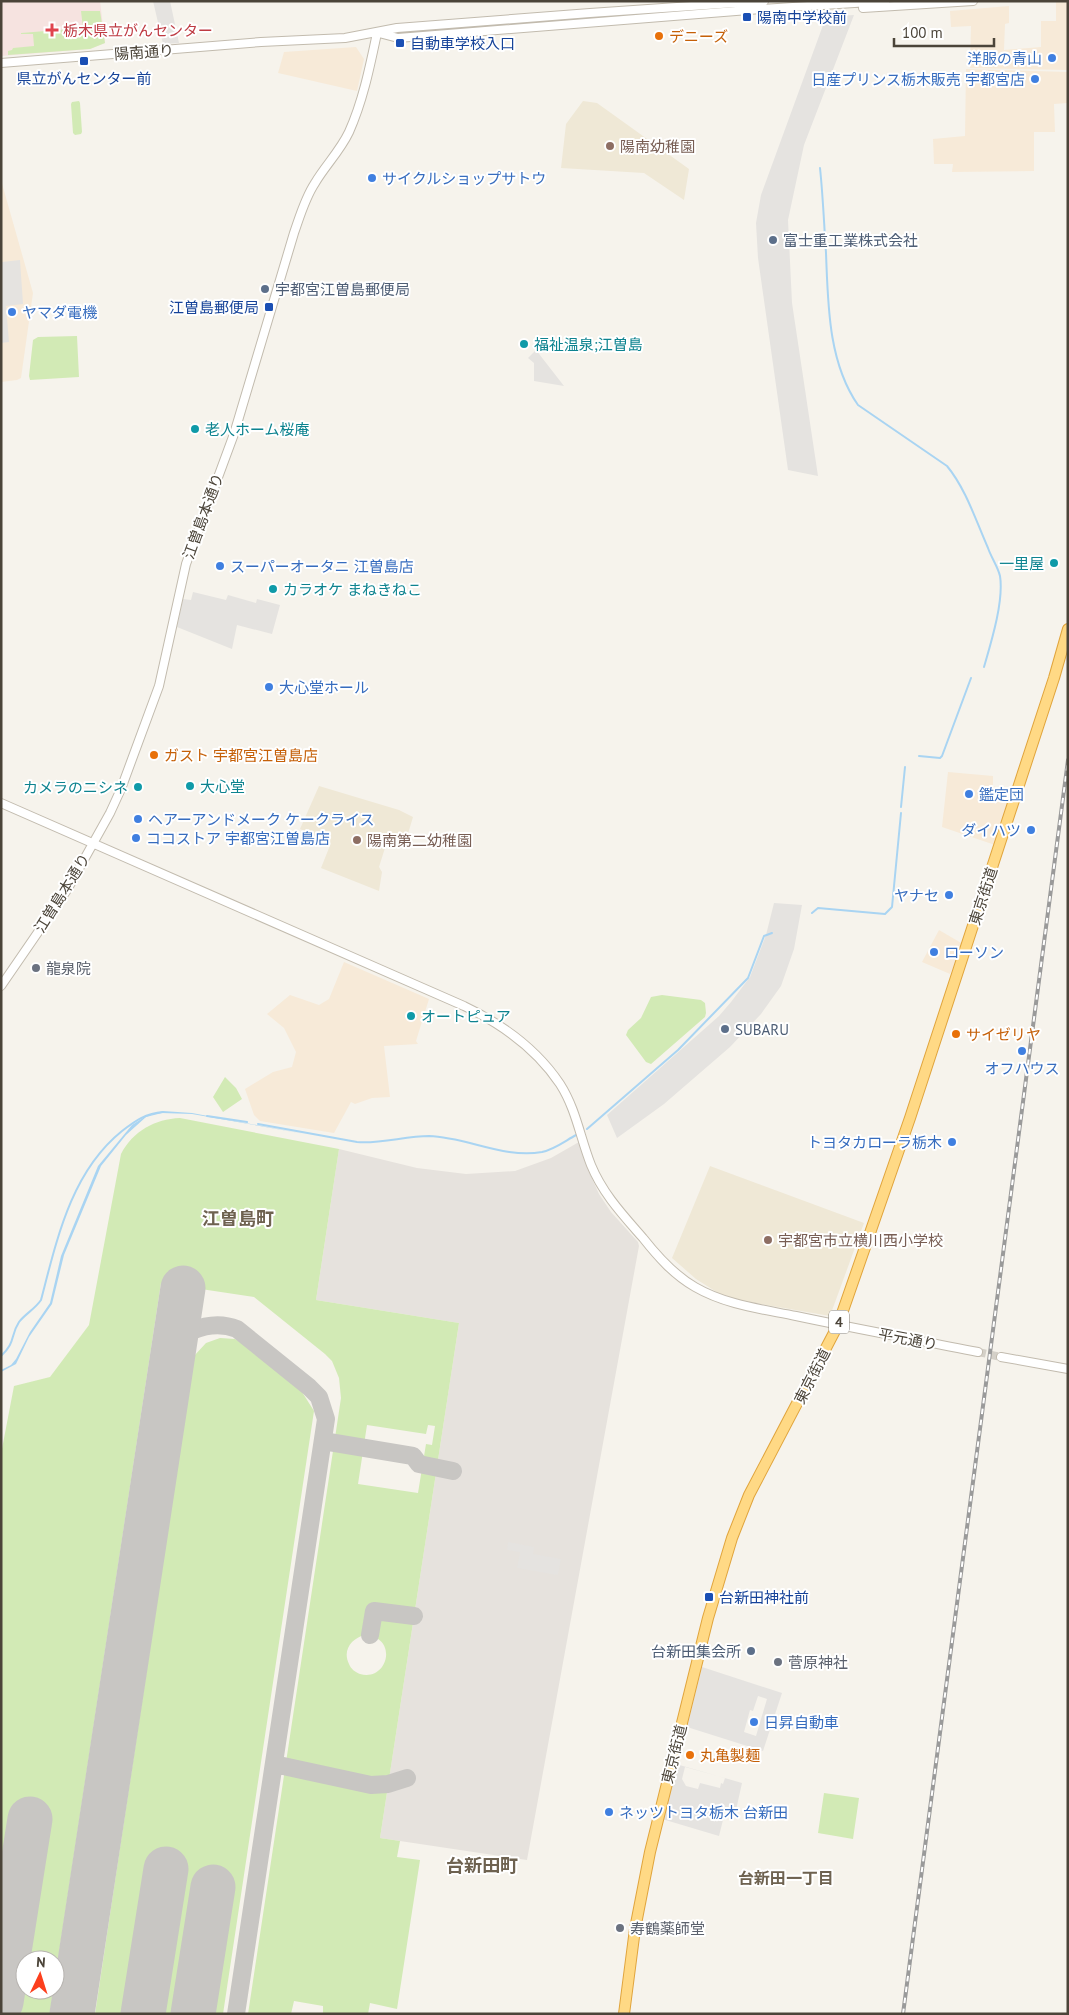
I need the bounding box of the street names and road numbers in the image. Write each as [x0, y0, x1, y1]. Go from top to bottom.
street label: 陽南通り [113, 40, 175, 64]
street label: 江曽島本通り [179, 470, 227, 562]
street label: 江曽島本通り [30, 850, 94, 936]
street label: 東京街道 [965, 865, 1001, 927]
road number: 4 [829, 1310, 849, 1334]
street label: 平元通り [877, 1324, 939, 1354]
street label: 東京街道 [790, 1345, 834, 1407]
street label: 東京街道 [658, 1723, 690, 1785]

